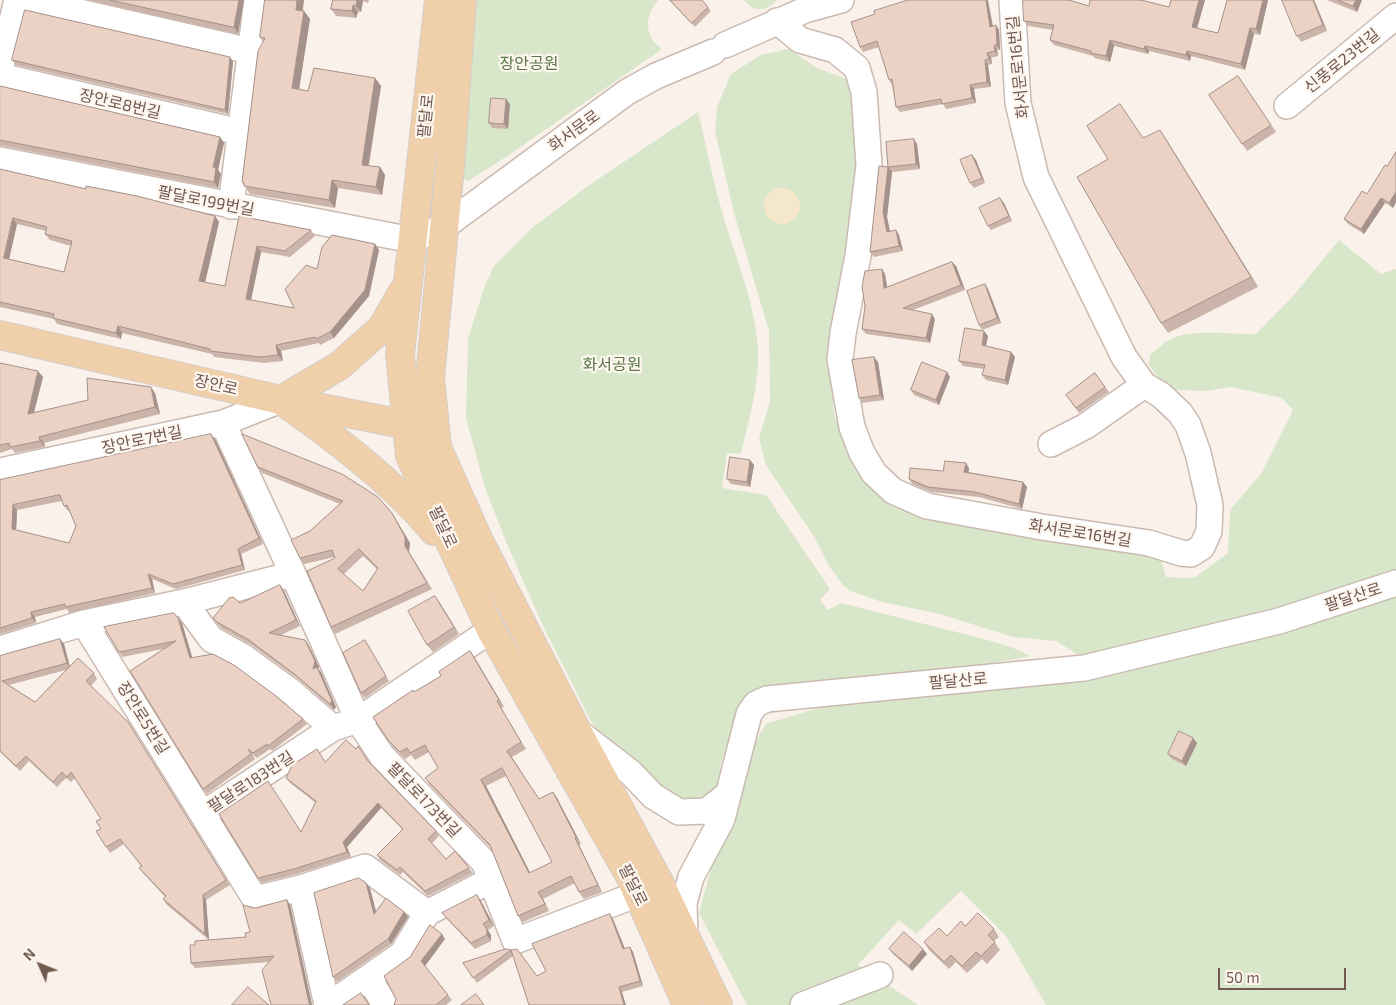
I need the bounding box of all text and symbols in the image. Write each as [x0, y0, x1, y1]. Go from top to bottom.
street label: 화서문로16번길 [1003, 14, 1033, 120]
street label: 신풍로23번길 [1300, 25, 1384, 97]
park label: 장안공원 [500, 54, 558, 74]
street label: 장안로8번길 [77, 85, 163, 123]
street label: 팔달로 [414, 93, 438, 139]
street label: 화서문로 [545, 106, 603, 156]
street label: 팔달로199번길 [156, 182, 256, 220]
park label: 화서공원 [583, 355, 641, 375]
street label: 장안로 [192, 371, 240, 399]
street label: 장안로7번길 [100, 422, 184, 458]
street label: 팔달로 [425, 503, 461, 551]
street label: 화서문로16번길 [1027, 515, 1133, 551]
street label: 팔달산로 [1322, 579, 1384, 615]
street label: 팔달산로 [928, 669, 988, 693]
street label: 장안로5번길 [113, 678, 173, 758]
street label: 팔달로183번길 [204, 747, 298, 817]
street label: 팔달로173번길 [383, 758, 465, 842]
street label: 팔달로 [615, 861, 651, 909]
north arrow [15, 940, 65, 990]
text: N [19, 945, 38, 964]
scale bar [1221, 958, 1348, 990]
text: 50 m [1226, 968, 1260, 986]

